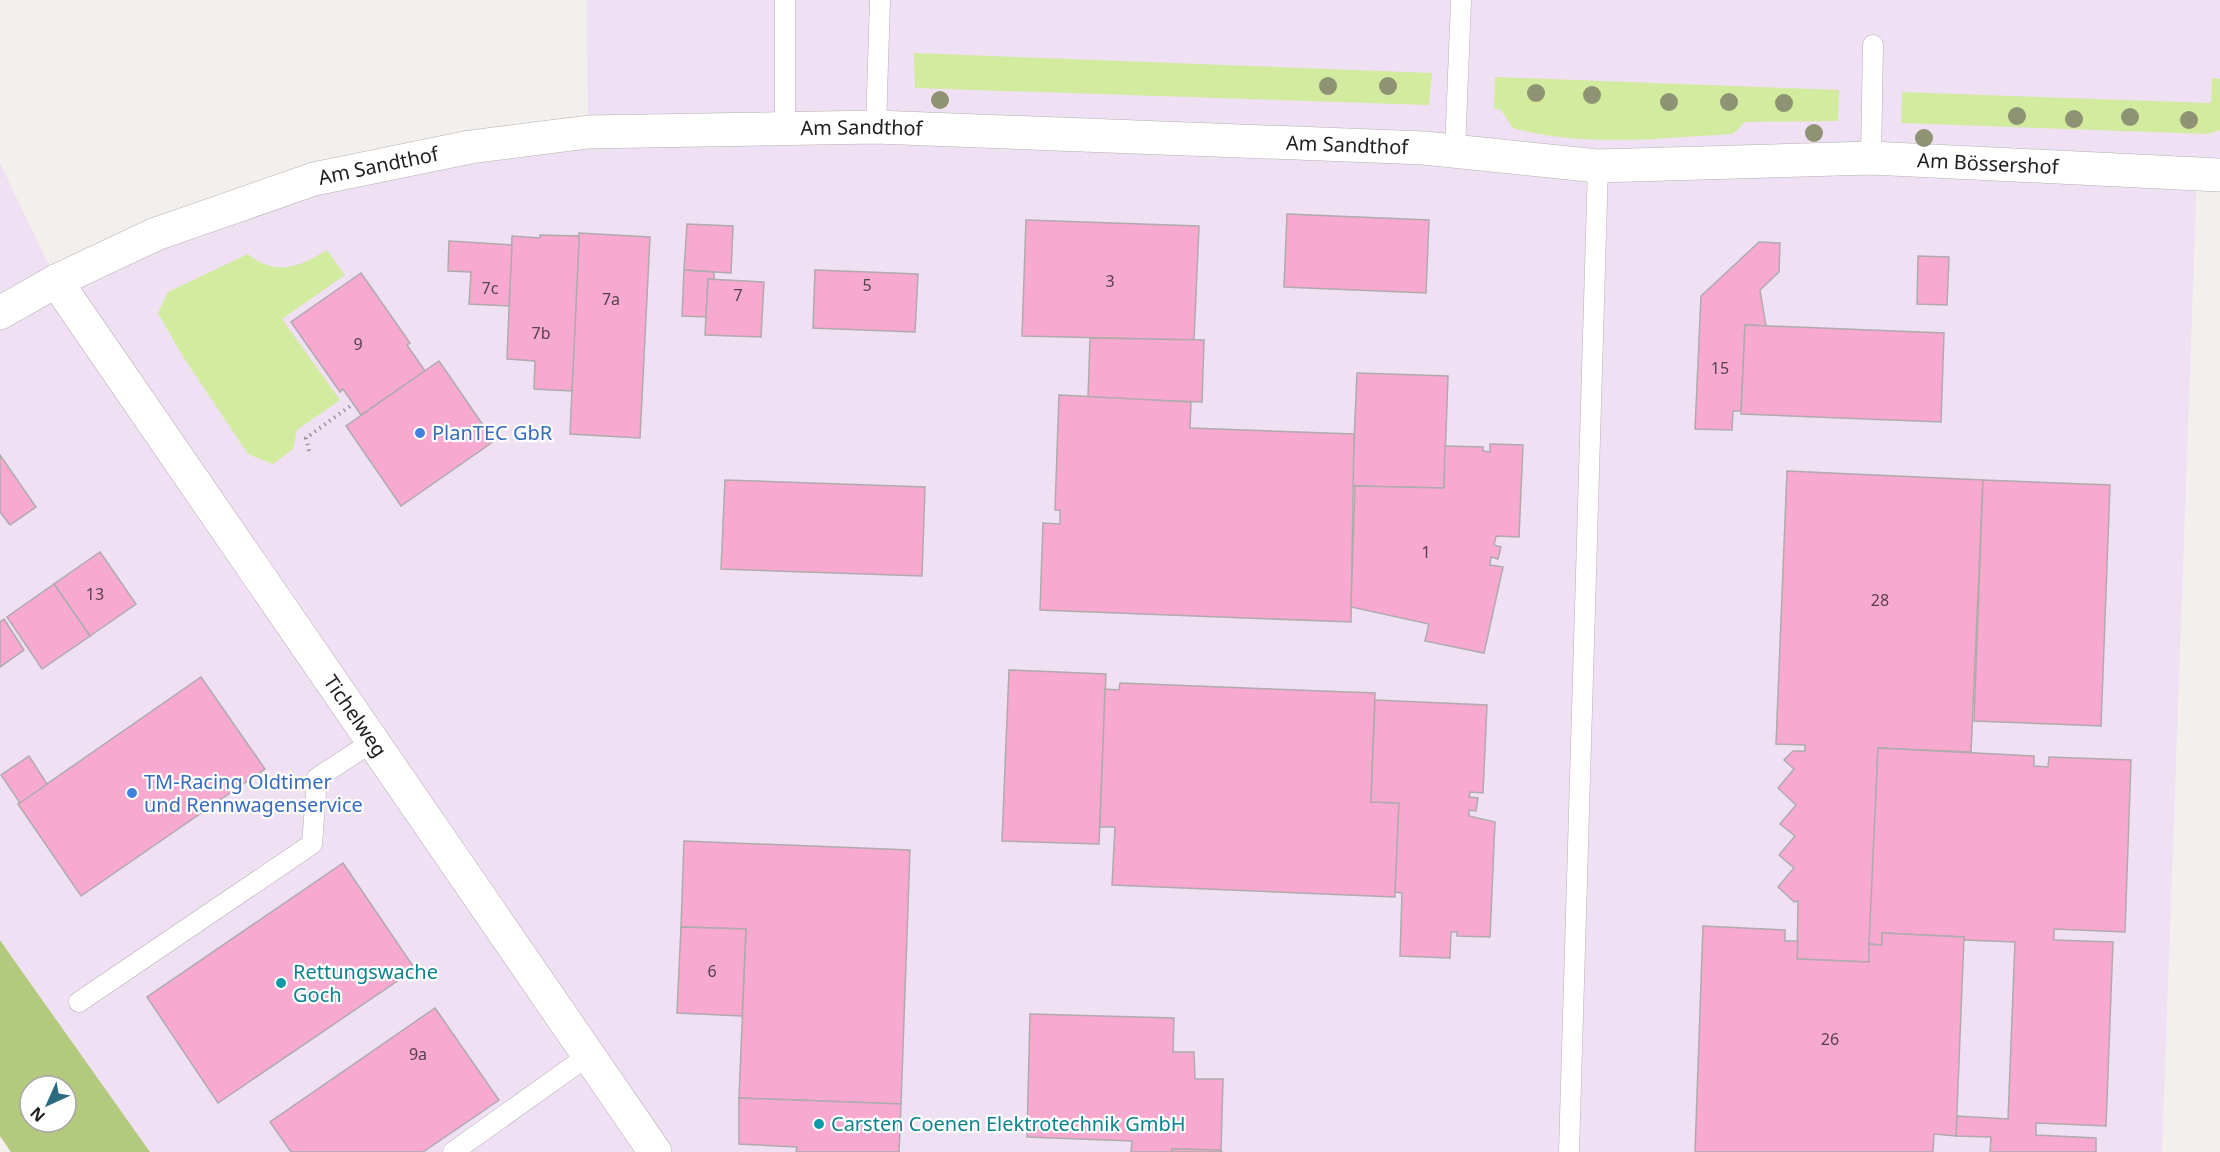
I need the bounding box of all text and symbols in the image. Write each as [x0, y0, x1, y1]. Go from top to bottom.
street label: Am Sandthof [800, 113, 924, 142]
street label: Am Sandthof [1286, 129, 1410, 160]
street label: Am Sandthof [316, 140, 442, 191]
street label: Am Bössershof [1917, 146, 2060, 180]
house number: 3 [1105, 270, 1115, 292]
house number: 5 [862, 274, 872, 296]
house number: 7c [482, 277, 499, 299]
house number: 7 [733, 284, 743, 306]
house number: 7a [602, 288, 620, 310]
house number: 7b [532, 322, 551, 344]
house number: 9 [353, 333, 363, 355]
house number: 15 [1711, 357, 1729, 379]
place label: PlanTEC GbR [432, 419, 553, 446]
marker: PlanTEC GbR [413, 426, 427, 440]
house number: 1 [1421, 541, 1431, 563]
house number: 13 [86, 583, 104, 605]
house number: 28 [1871, 589, 1889, 611]
street label: Tichelweg [318, 669, 393, 762]
place label: TM-Racing Oldtimer und Rennwagenservice [144, 768, 363, 818]
marker: TM-Racing Oldtimer und Rennwagenservice [125, 786, 139, 800]
place label: Rettungswache Goch [293, 958, 438, 1008]
house number: 6 [707, 960, 717, 982]
marker: Rettungswache Goch [274, 976, 288, 990]
house number: 26 [1821, 1028, 1839, 1050]
house number: 9a [409, 1043, 427, 1065]
north arrow [18, 1074, 78, 1134]
text: N [25, 1102, 50, 1127]
place label: Carsten Coenen Elektrotechnik GmbH [831, 1110, 1186, 1137]
marker: Carsten Coenen Elektrotechnik GmbH [812, 1117, 826, 1131]

